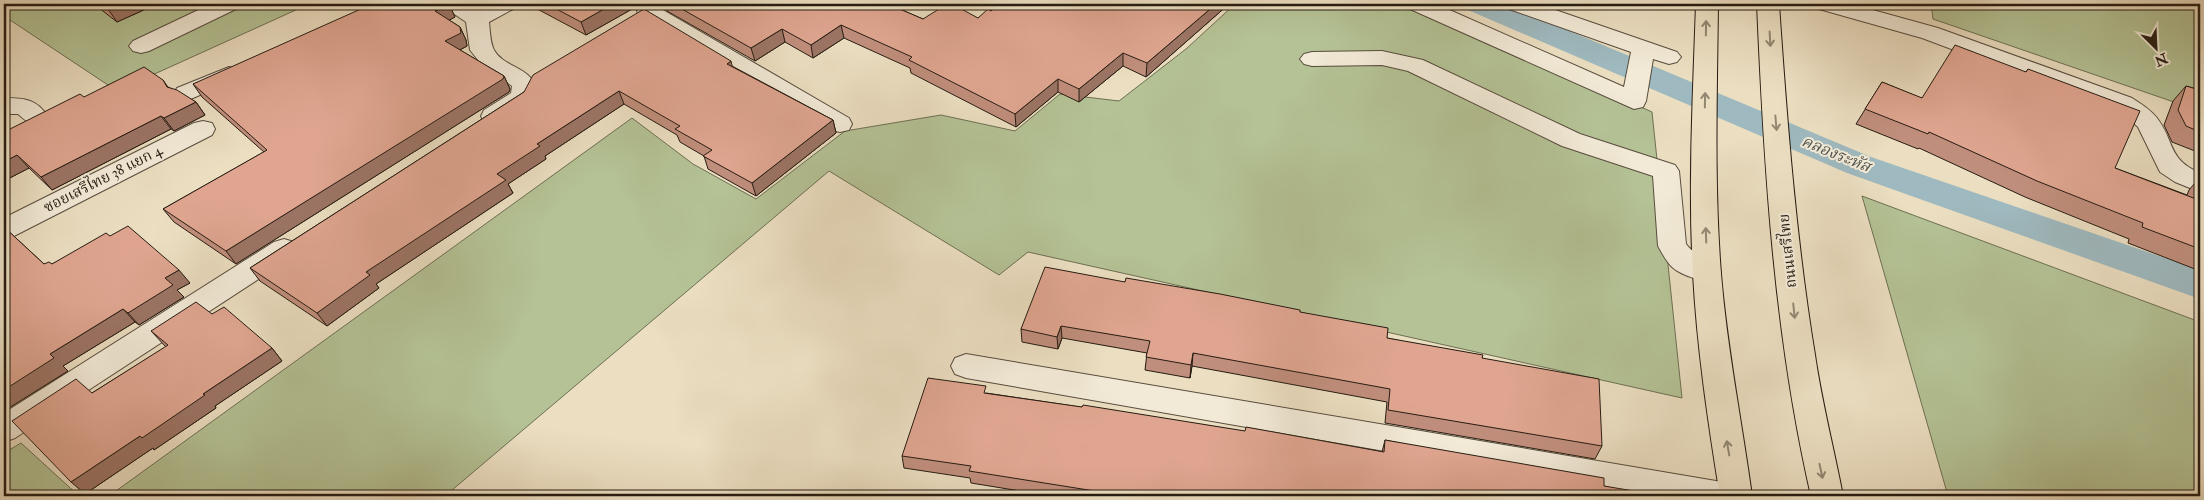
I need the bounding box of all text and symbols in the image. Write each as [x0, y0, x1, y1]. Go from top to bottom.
one-way arrow [1701, 21, 1711, 37]
north arrow [2132, 22, 2182, 72]
one-way arrow [1765, 31, 1774, 47]
text: N [2151, 49, 2171, 70]
one-way arrow [1700, 92, 1710, 108]
one-way arrow [1771, 115, 1781, 131]
water label: คลองระหัส [1799, 131, 1875, 178]
street label: ซอยเสรีไทย 38 แยก 4 [40, 139, 166, 217]
street label: ถนนเสรีไทย [1773, 213, 1801, 289]
one-way arrow [1701, 227, 1710, 243]
one-way arrow [1789, 303, 1799, 319]
one-way arrow [1722, 441, 1732, 457]
one-way arrow [1817, 463, 1826, 479]

